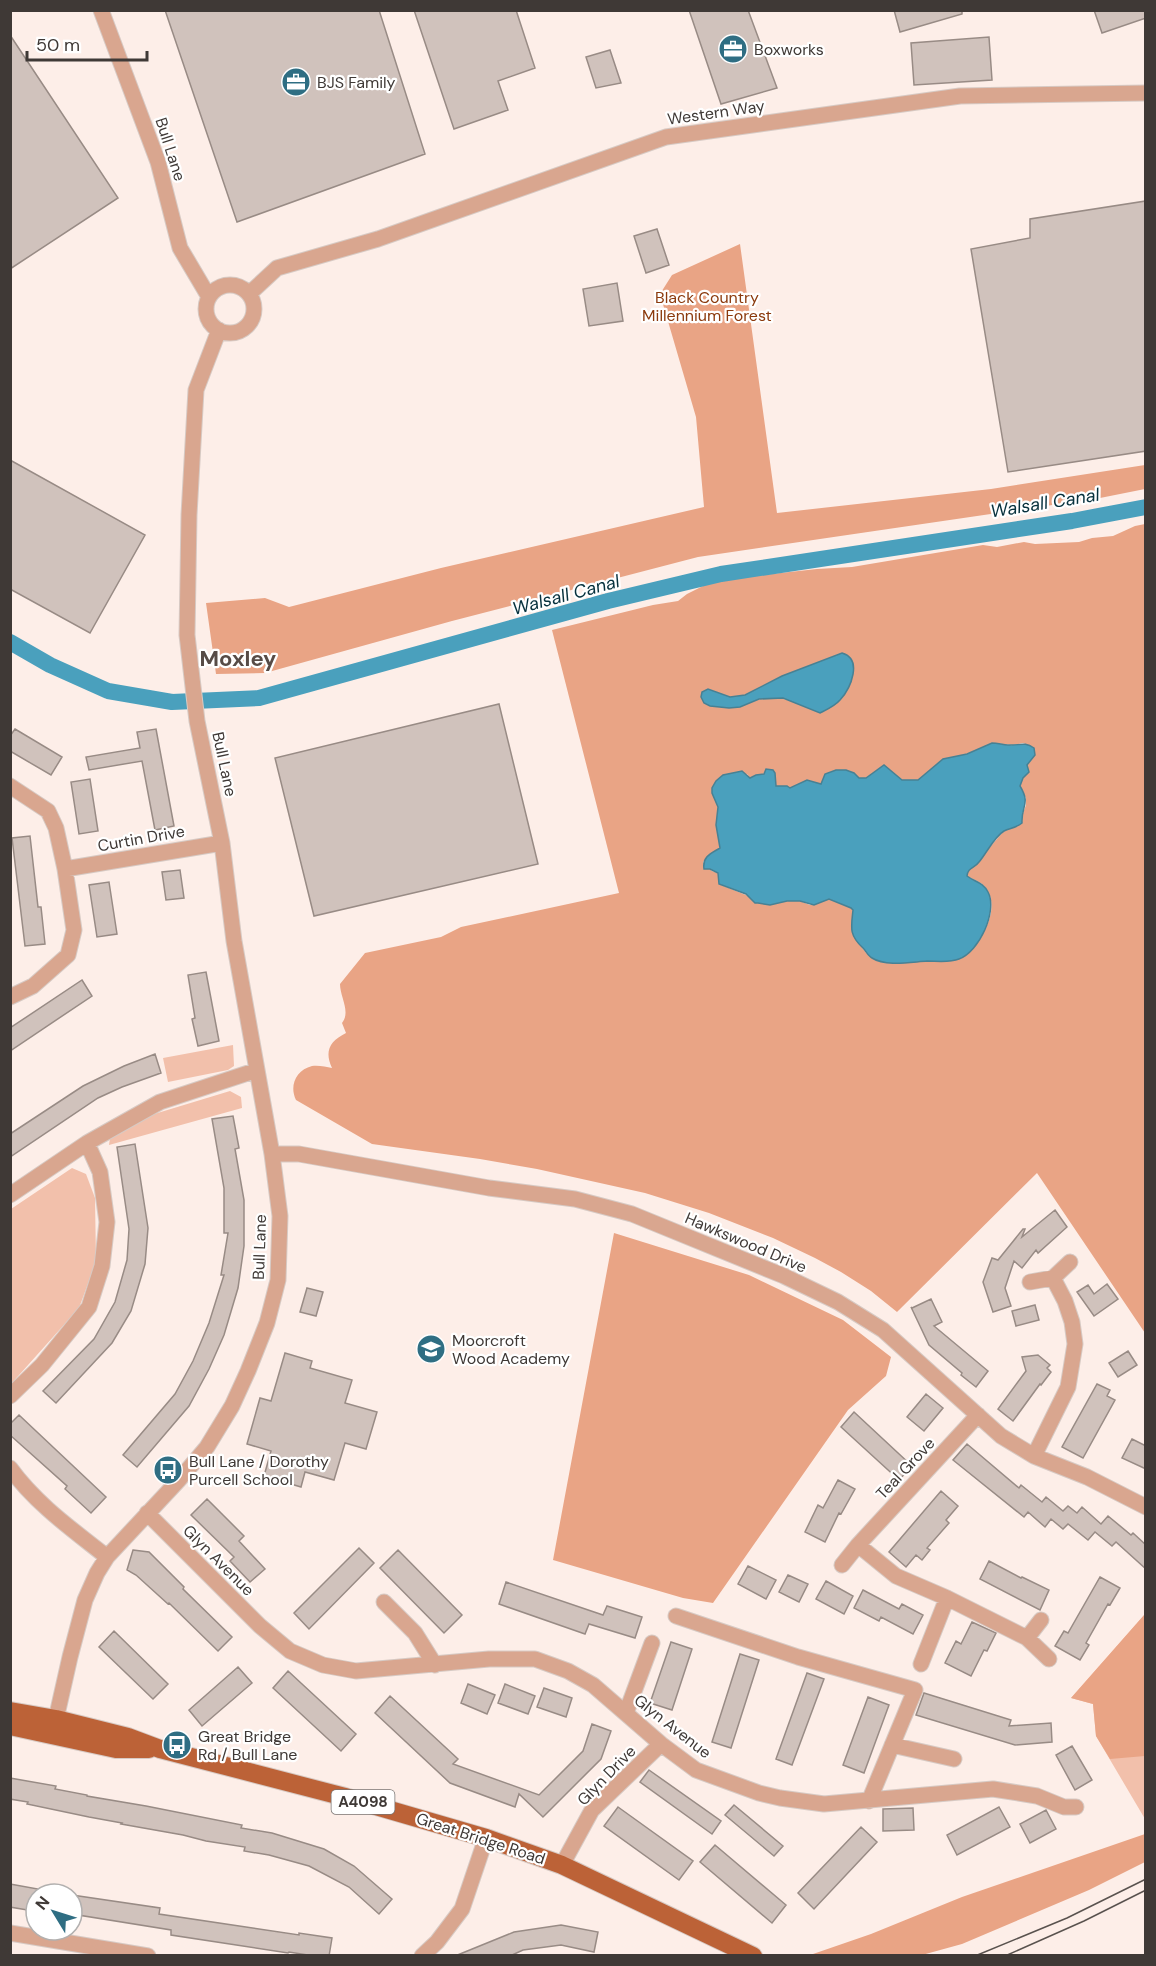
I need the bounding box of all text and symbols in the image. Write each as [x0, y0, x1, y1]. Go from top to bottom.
scale bar [27, 24, 147, 62]
text: 50 m [36, 33, 80, 57]
office icon: Boxworks [717, 33, 749, 65]
place label: Boxworks [754, 39, 824, 60]
office icon: BJS Family [280, 66, 312, 98]
place label: BJS Family [317, 72, 396, 93]
street label: Western Way [666, 95, 766, 130]
street label: Bull Lane [150, 115, 191, 184]
park label: Black Country Millennium Forest [642, 287, 772, 326]
water label: Walsall Canal [989, 482, 1102, 523]
water label: Walsall Canal [510, 569, 623, 621]
district label: Moxley [200, 644, 276, 673]
street label: Bull Lane [207, 730, 242, 798]
street label: Curtin Drive [96, 821, 186, 856]
street label: Hawkswood Drive [682, 1207, 810, 1278]
street label: Bull Lane [248, 1214, 271, 1280]
place label: Moorcroft Wood Academy [452, 1330, 570, 1369]
school or university icon: Moorcroft Wood Academy [415, 1333, 447, 1365]
street label: Teal Grove [871, 1433, 939, 1504]
place label: Bull Lane / Dorothy Purcell School [189, 1451, 329, 1490]
bus stop icon: Bull Lane / Dorothy Purcell School [152, 1454, 184, 1486]
street label: Glyn Avenue [179, 1520, 259, 1600]
street label: Glyn Avenue [630, 1690, 716, 1763]
place label: Great Bridge Rd / Bull Lane [198, 1726, 297, 1765]
bus stop icon: Great Bridge Rd / Bull Lane [161, 1729, 193, 1761]
street label: Glyn Drive [572, 1741, 640, 1810]
road number: A4098 [332, 1790, 394, 1814]
street label: Great Bridge Road [414, 1808, 548, 1869]
north arrow [24, 1882, 84, 1942]
text: N [31, 1892, 54, 1914]

